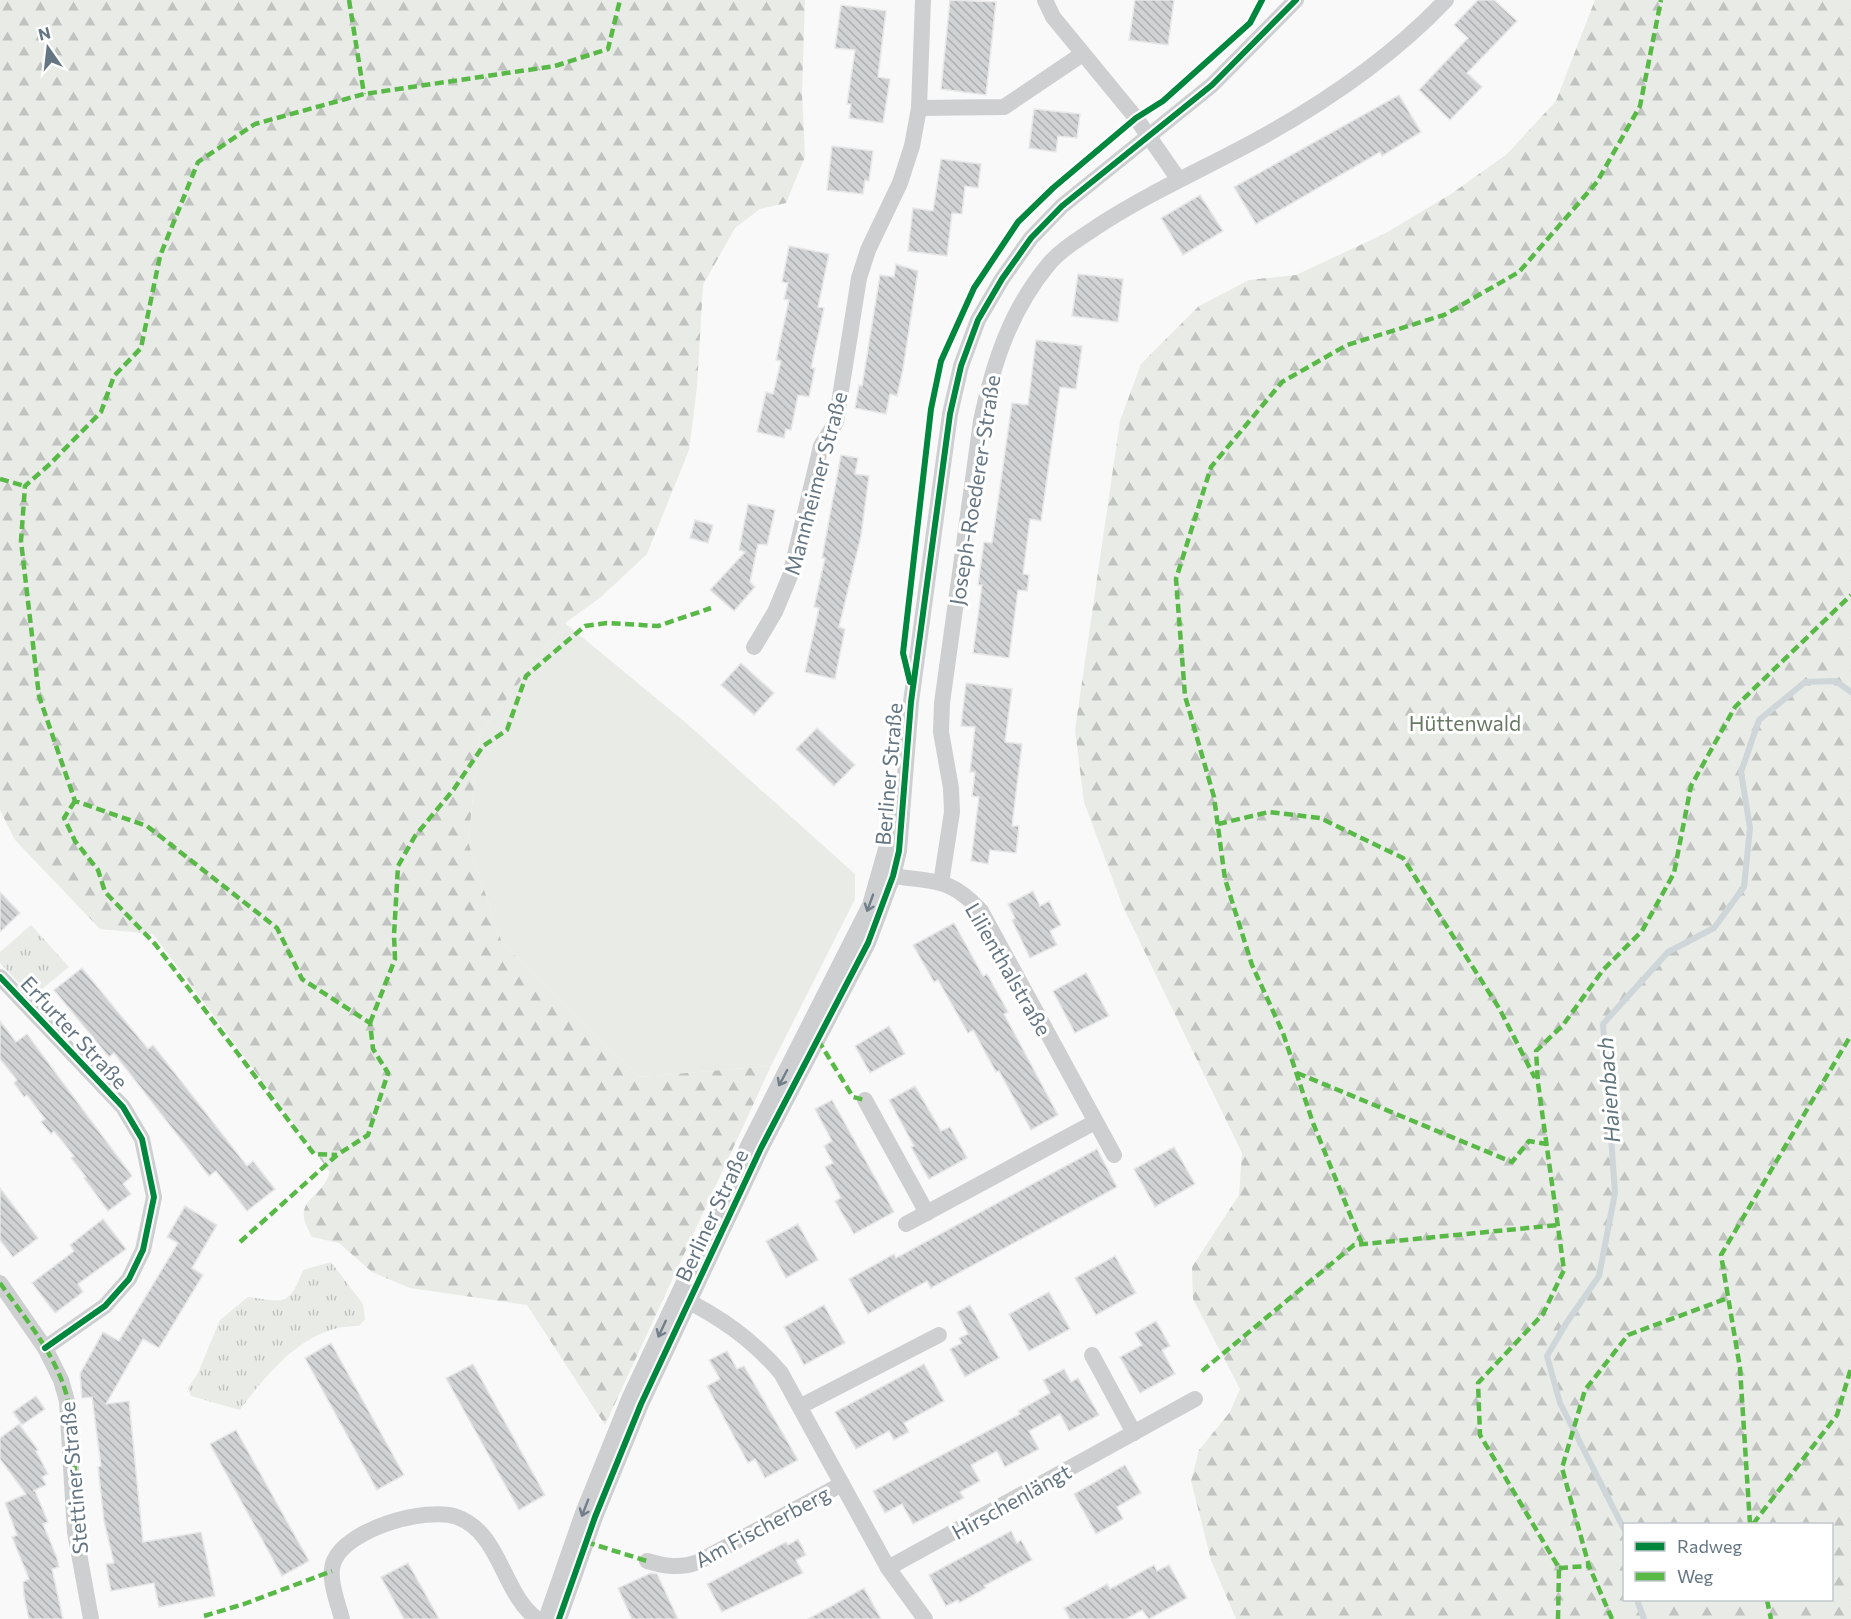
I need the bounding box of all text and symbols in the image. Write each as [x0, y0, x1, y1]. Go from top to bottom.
north arrow [18, 18, 78, 78]
text: N [36, 22, 52, 44]
street label: Joseph-Roederer-Straße [943, 373, 1005, 607]
street label: Mannheimer Straße [778, 389, 852, 577]
street label: Berliner Straße [869, 702, 907, 846]
park label: Hüttenwald [1409, 710, 1521, 735]
one-way arrow [864, 893, 875, 912]
street label: Lilienthalstraße [961, 898, 1057, 1040]
street label: Erfurter Straße [16, 970, 134, 1094]
water label: Haienbach [1591, 1036, 1625, 1144]
one-way arrow [777, 1068, 788, 1086]
street label: Berliner Straße [669, 1145, 753, 1285]
one-way arrow [655, 1319, 667, 1337]
street label: Stettiner Straße [54, 1401, 92, 1555]
street label: Hirschenlängt [947, 1458, 1075, 1544]
street label: Am Fischerberg [690, 1480, 834, 1572]
one-way arrow [578, 1498, 589, 1516]
legend [1623, 1523, 1833, 1601]
text: Radweg [1677, 1535, 1742, 1557]
text: Weg [1677, 1565, 1714, 1587]

